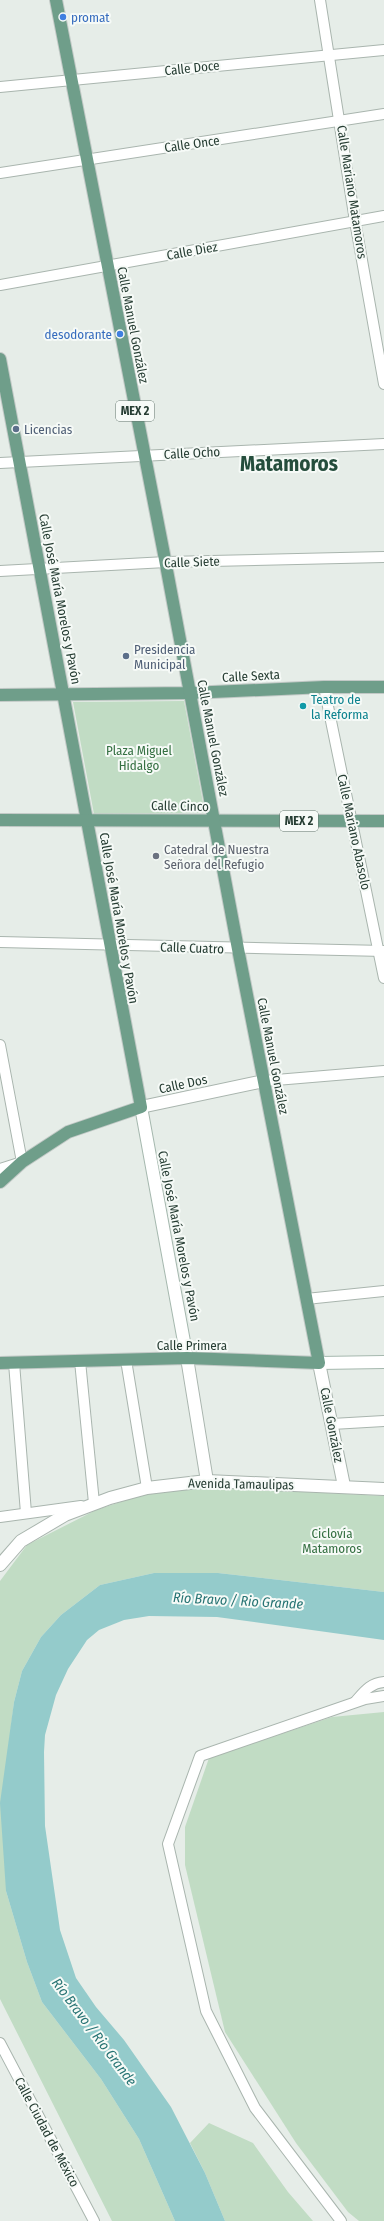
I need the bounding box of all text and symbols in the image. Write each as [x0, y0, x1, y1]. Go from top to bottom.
place label: promat [71, 10, 110, 25]
marker: promat [58, 12, 68, 22]
street label: Calle Doce [164, 58, 220, 78]
street label: Calle Mariano Matamoros [334, 124, 370, 260]
street label: Calle Once [163, 133, 221, 155]
street label: Calle Diez [165, 239, 219, 263]
street label: Calle Manuel González [114, 265, 152, 385]
place label: desodorante [45, 327, 112, 342]
marker: desodorante [115, 329, 125, 339]
road number: MEX 2 [116, 401, 154, 421]
place label: Licencias [24, 422, 73, 437]
marker: Licencias [11, 424, 21, 434]
street label: Calle Ocho [163, 444, 221, 462]
district label: Matamoros [240, 451, 338, 477]
street label: Calle José María Morelos y Pavón [36, 512, 84, 686]
street label: Calle Siete [164, 554, 220, 570]
place label: Presidencia Municipal [134, 642, 195, 672]
marker: Presidencia Municipal [121, 651, 131, 661]
street label: Calle Sexta [222, 667, 280, 685]
street label: Calle Manuel González [194, 678, 232, 798]
place label: Teatro de la Reforma [311, 692, 369, 722]
marker: Teatro de la Reforma [298, 701, 308, 711]
park label: Plaza Miguel Hidalgo [106, 743, 173, 773]
street label: Calle Mariano Abasolo [334, 773, 374, 891]
street label: Calle Cinco [151, 798, 209, 814]
road number: MEX 2 [280, 811, 318, 831]
street label: Calle José María Morelos y Pavón [97, 831, 141, 1005]
place label: Catedral de Nuestra Señora del Refugio [164, 842, 269, 872]
marker: Catedral de Nuestra Señora del Refugio [151, 851, 161, 861]
street label: Calle Cuatro [160, 939, 224, 957]
street label: Calle Manuel González [254, 996, 292, 1116]
street label: Calle Dos [158, 1071, 209, 1096]
street label: Calle José María Morelos y Pavón [155, 1149, 203, 1323]
street label: Calle Primera [157, 1338, 227, 1353]
street label: Calle González [317, 1386, 347, 1464]
street label: Avenida Tamaulipas [188, 1476, 294, 1492]
park label: Ciclovía Matamoros [302, 1526, 362, 1556]
water label: Río Bravo / Rio Grande [172, 1589, 304, 1613]
water label: Río Bravo / Rio Grande [48, 1975, 140, 2089]
street label: Calle Ciudad de México [12, 2075, 82, 2190]

